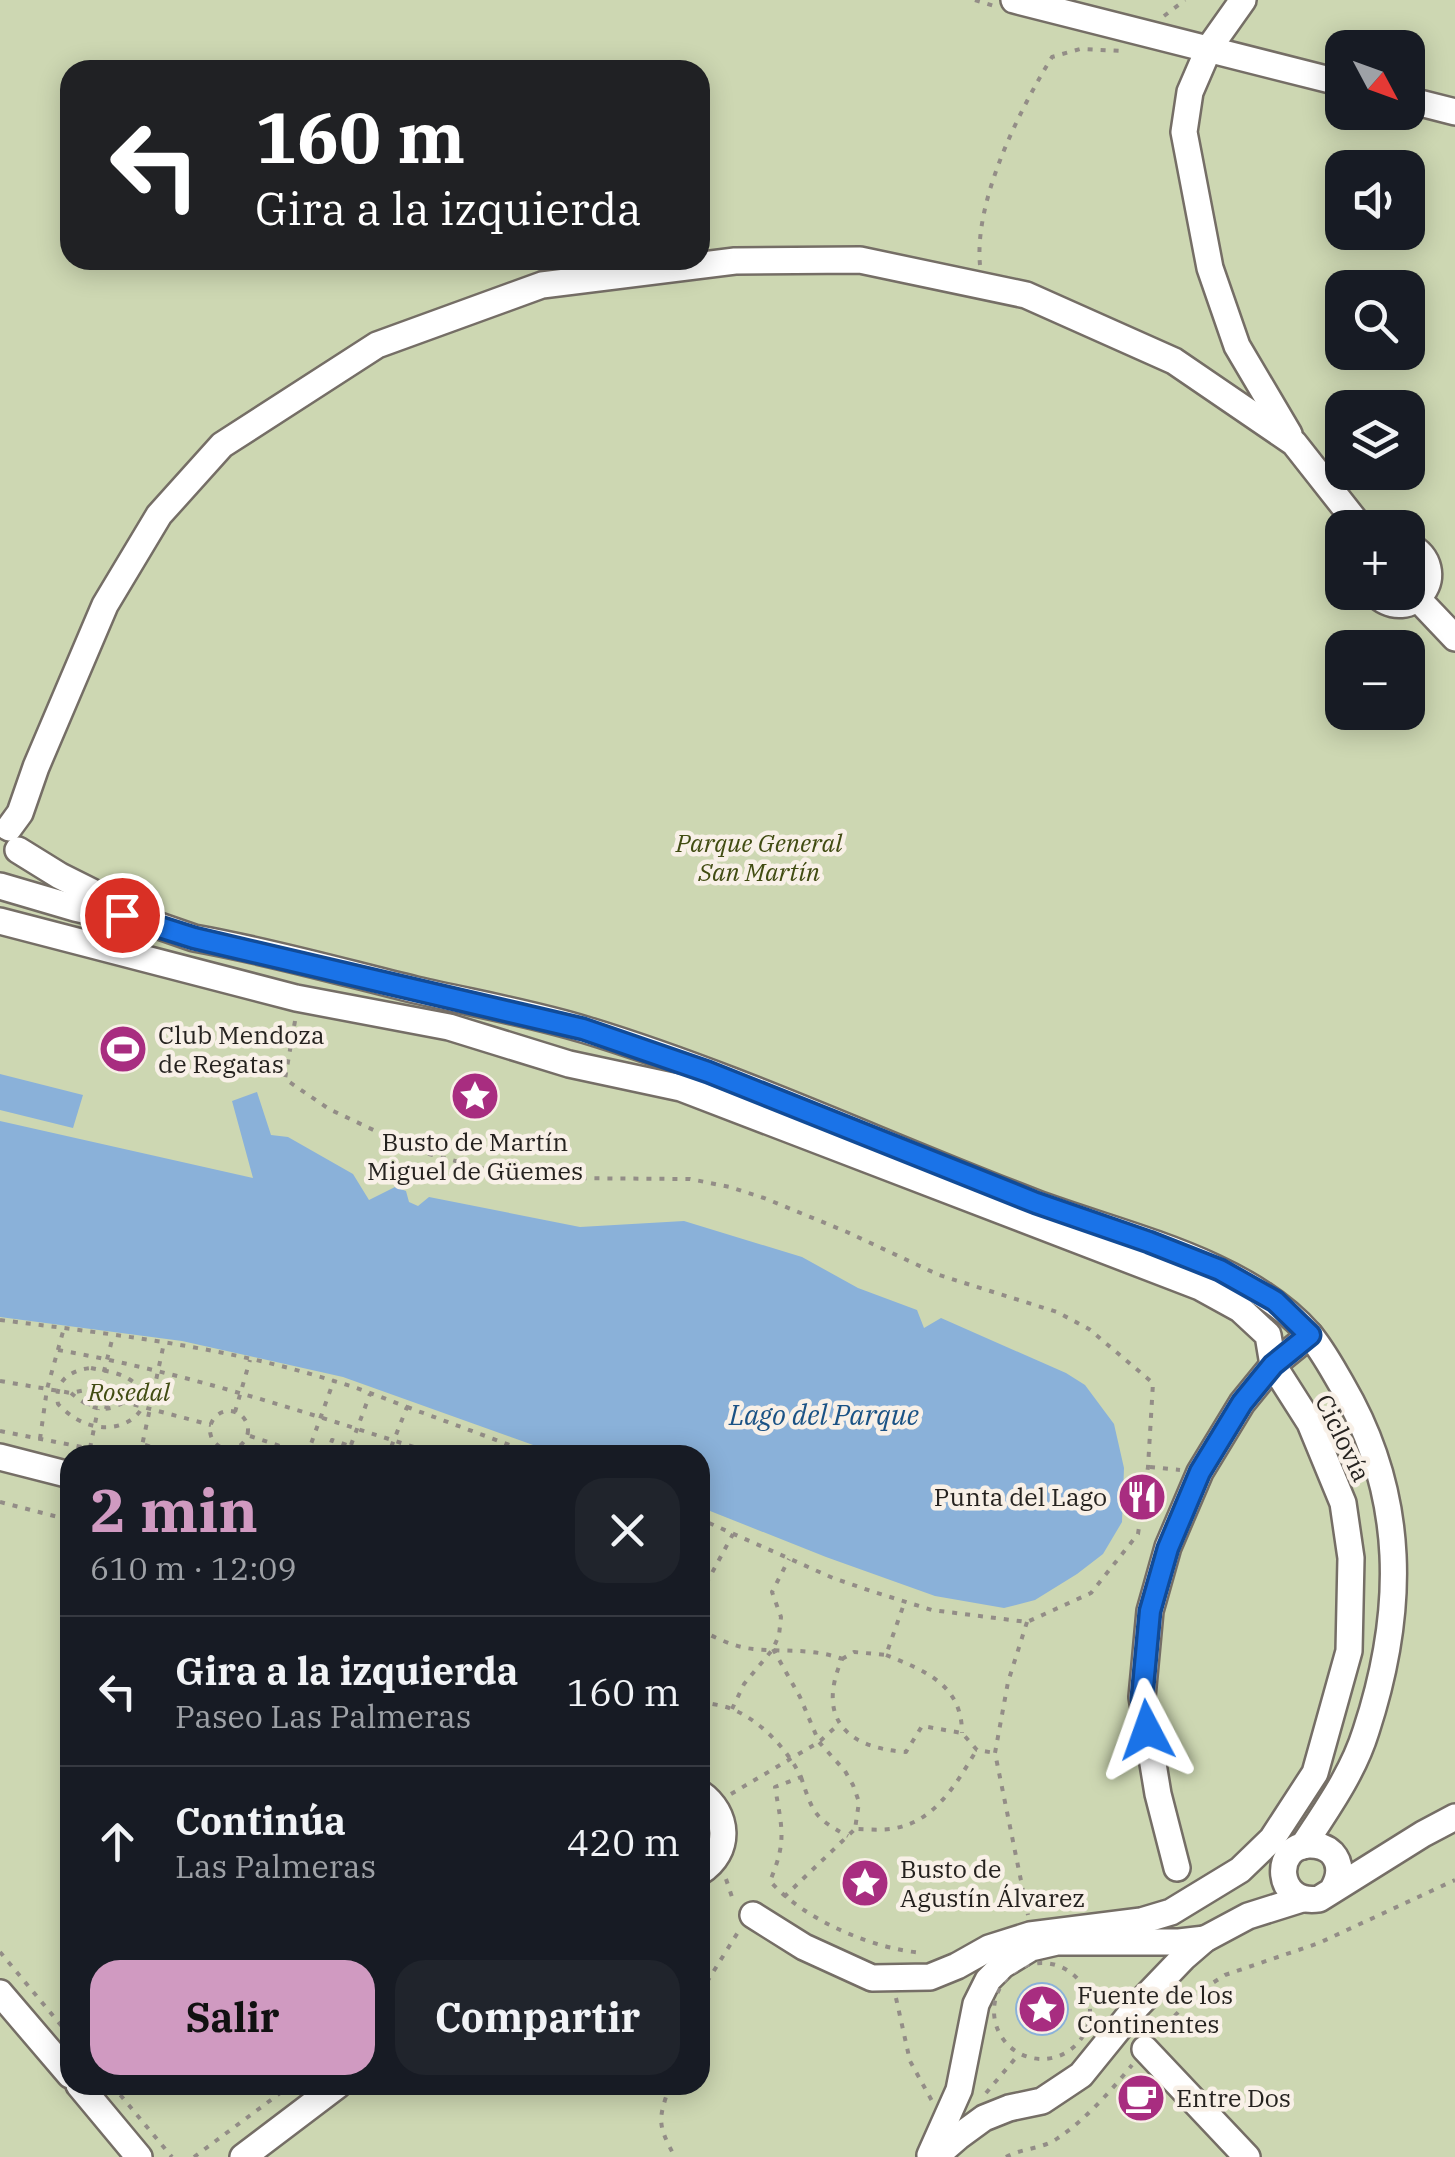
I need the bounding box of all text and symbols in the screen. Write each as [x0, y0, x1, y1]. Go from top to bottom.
north arrow [1325, 30, 1425, 130]
map controls [1325, 30, 1425, 730]
text: 160 m [255, 91, 465, 182]
icon: left [90, 100, 220, 230]
button: sound [1325, 150, 1425, 250]
text: Gira a la izquierda [255, 179, 642, 237]
button: search [1325, 270, 1425, 370]
button: layers [1325, 390, 1425, 490]
button: + [1325, 510, 1425, 610]
button: − [1325, 630, 1425, 730]
park label: Parque General San Martín [675, 826, 843, 888]
pin [80, 873, 165, 958]
icon: arrive [95, 888, 150, 943]
place label: Club Mendoza de Regatas [158, 1018, 325, 1080]
sports icon: Club Mendoza de Regatas [97, 1023, 149, 1075]
place icon: Busto de Martín Miguel de Güemes [449, 1070, 501, 1122]
place label: Busto de Martín Miguel de Güemes [367, 1125, 583, 1187]
park label: Rosedal [87, 1375, 171, 1408]
street label: Ciclovía [1308, 1389, 1379, 1487]
water label: Lago del Parque [728, 1396, 920, 1433]
text: 2 min [90, 1470, 258, 1549]
restaurant icon: Punta del Lago [1116, 1471, 1168, 1523]
button: close [575, 1478, 680, 1583]
place label: Punta del Lago [934, 1480, 1107, 1513]
text: 610 m · 12:09 [90, 1547, 297, 1589]
text: Gira a la izquierda [175, 1646, 518, 1695]
icon: left [90, 1664, 145, 1719]
text: 160 m [567, 1667, 680, 1716]
position arrow [1095, 1678, 1199, 1782]
text: Paseo Las Palmeras [175, 1695, 471, 1737]
text: Continúa [175, 1796, 346, 1845]
icon: ahead [90, 1814, 145, 1869]
text: 420 m [567, 1817, 680, 1866]
text: Las Palmeras [175, 1845, 376, 1887]
place label: Busto de Agustín Álvarez [900, 1852, 1085, 1914]
place icon: Busto de Agustín Álvarez [839, 1857, 891, 1909]
button: Salir [90, 1960, 375, 2075]
button: Compartir [395, 1960, 680, 2075]
place label: Fuente de los Continentes [1077, 1978, 1233, 2040]
place icon: Fuente de los Continentes [1016, 1983, 1068, 2035]
cafe icon: Entre Dos [1115, 2072, 1167, 2124]
place label: Entre Dos [1176, 2081, 1291, 2114]

